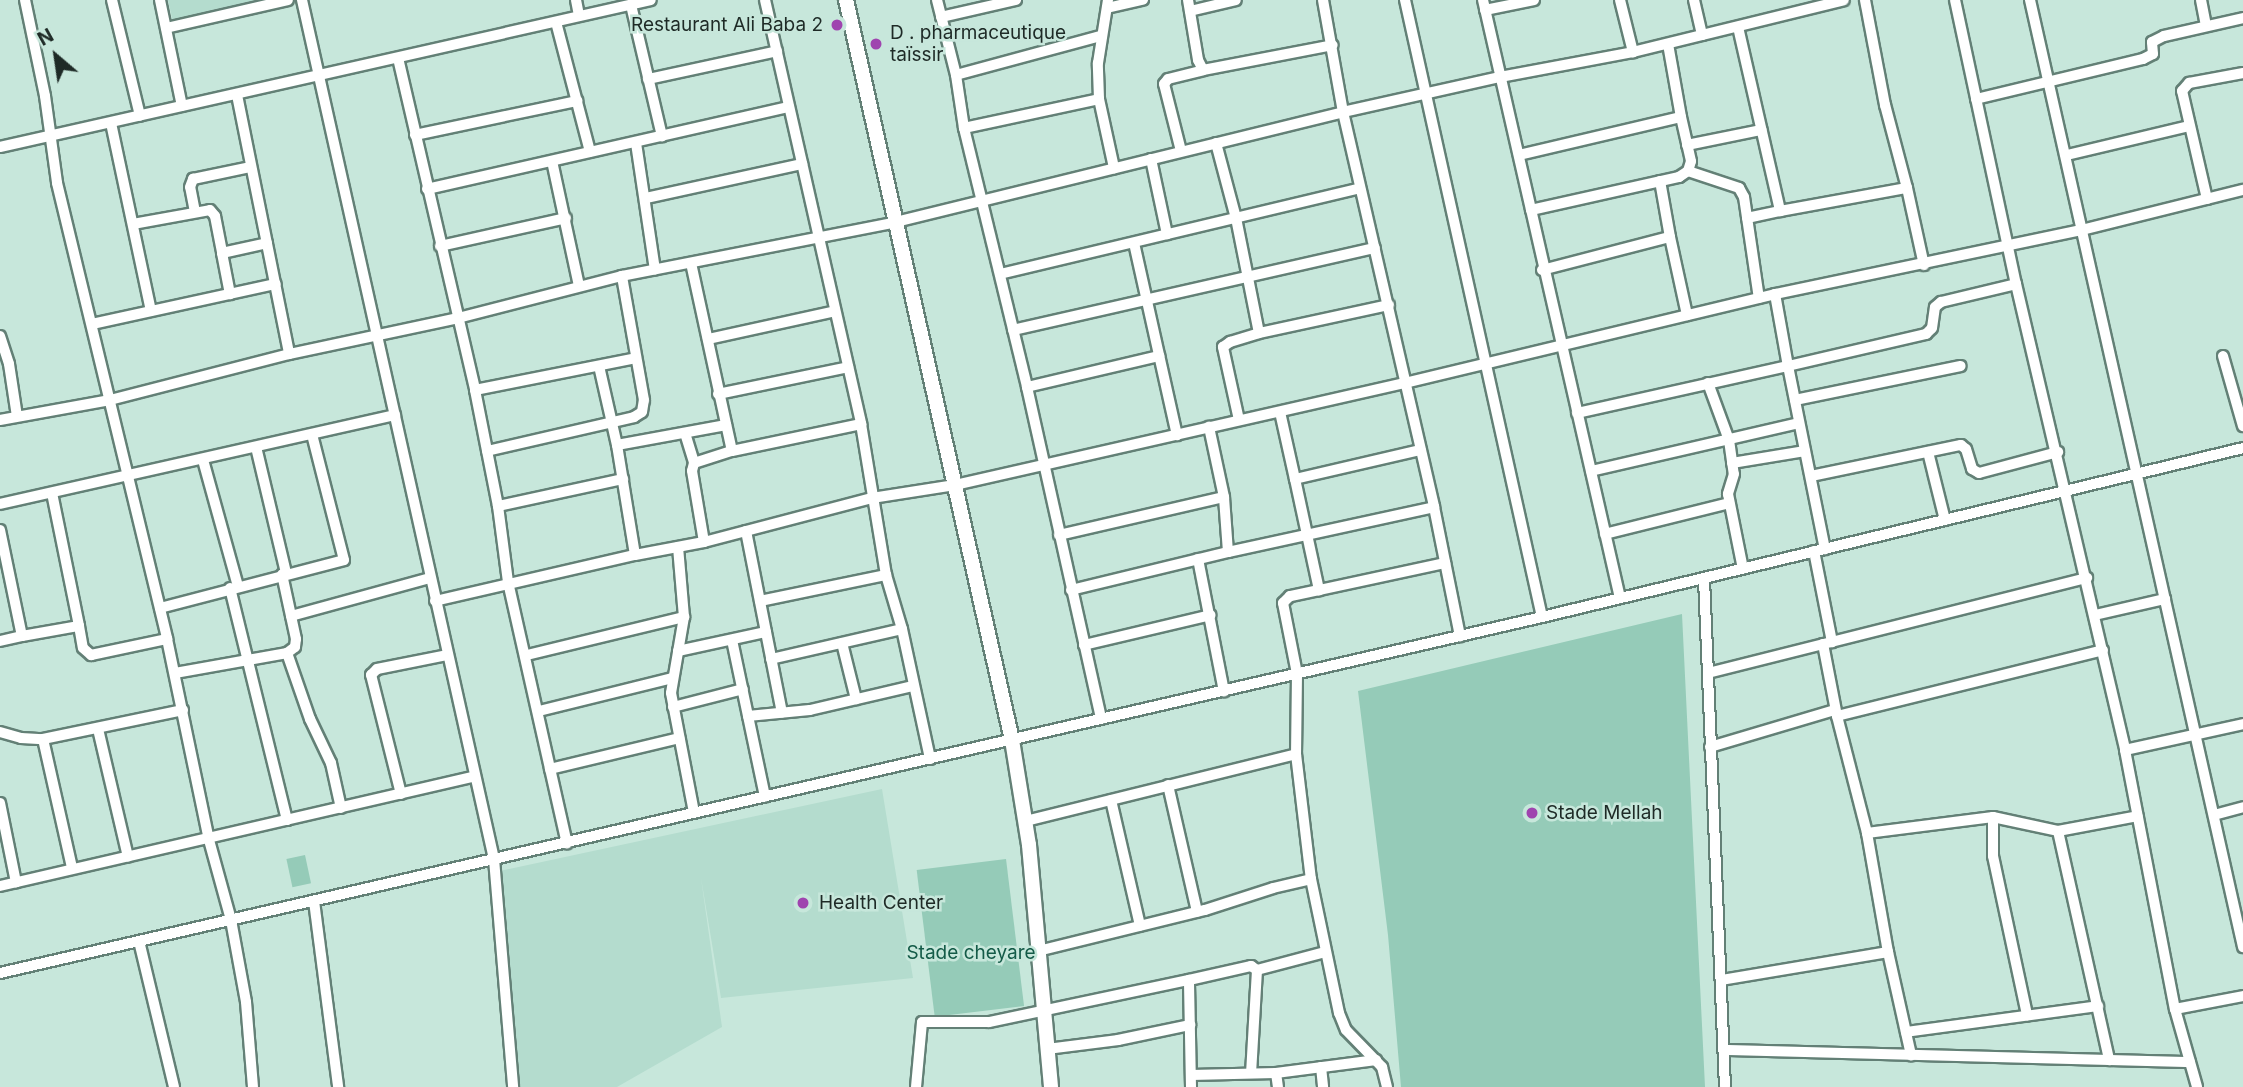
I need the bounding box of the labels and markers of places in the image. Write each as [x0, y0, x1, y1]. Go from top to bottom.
place label: Restaurant Ali Baba 2 [631, 14, 823, 36]
marker: Restaurant Ali Baba 2 [829, 17, 845, 33]
place label: D . pharmaceutique taïssir [890, 22, 1066, 66]
marker: D . pharmaceutique taïssir [868, 36, 884, 52]
place label: Stade Mellah [1546, 802, 1663, 824]
marker: Stade Mellah [1524, 805, 1540, 821]
place label: Health Center [819, 892, 943, 914]
marker: Health Center [793, 893, 813, 913]

